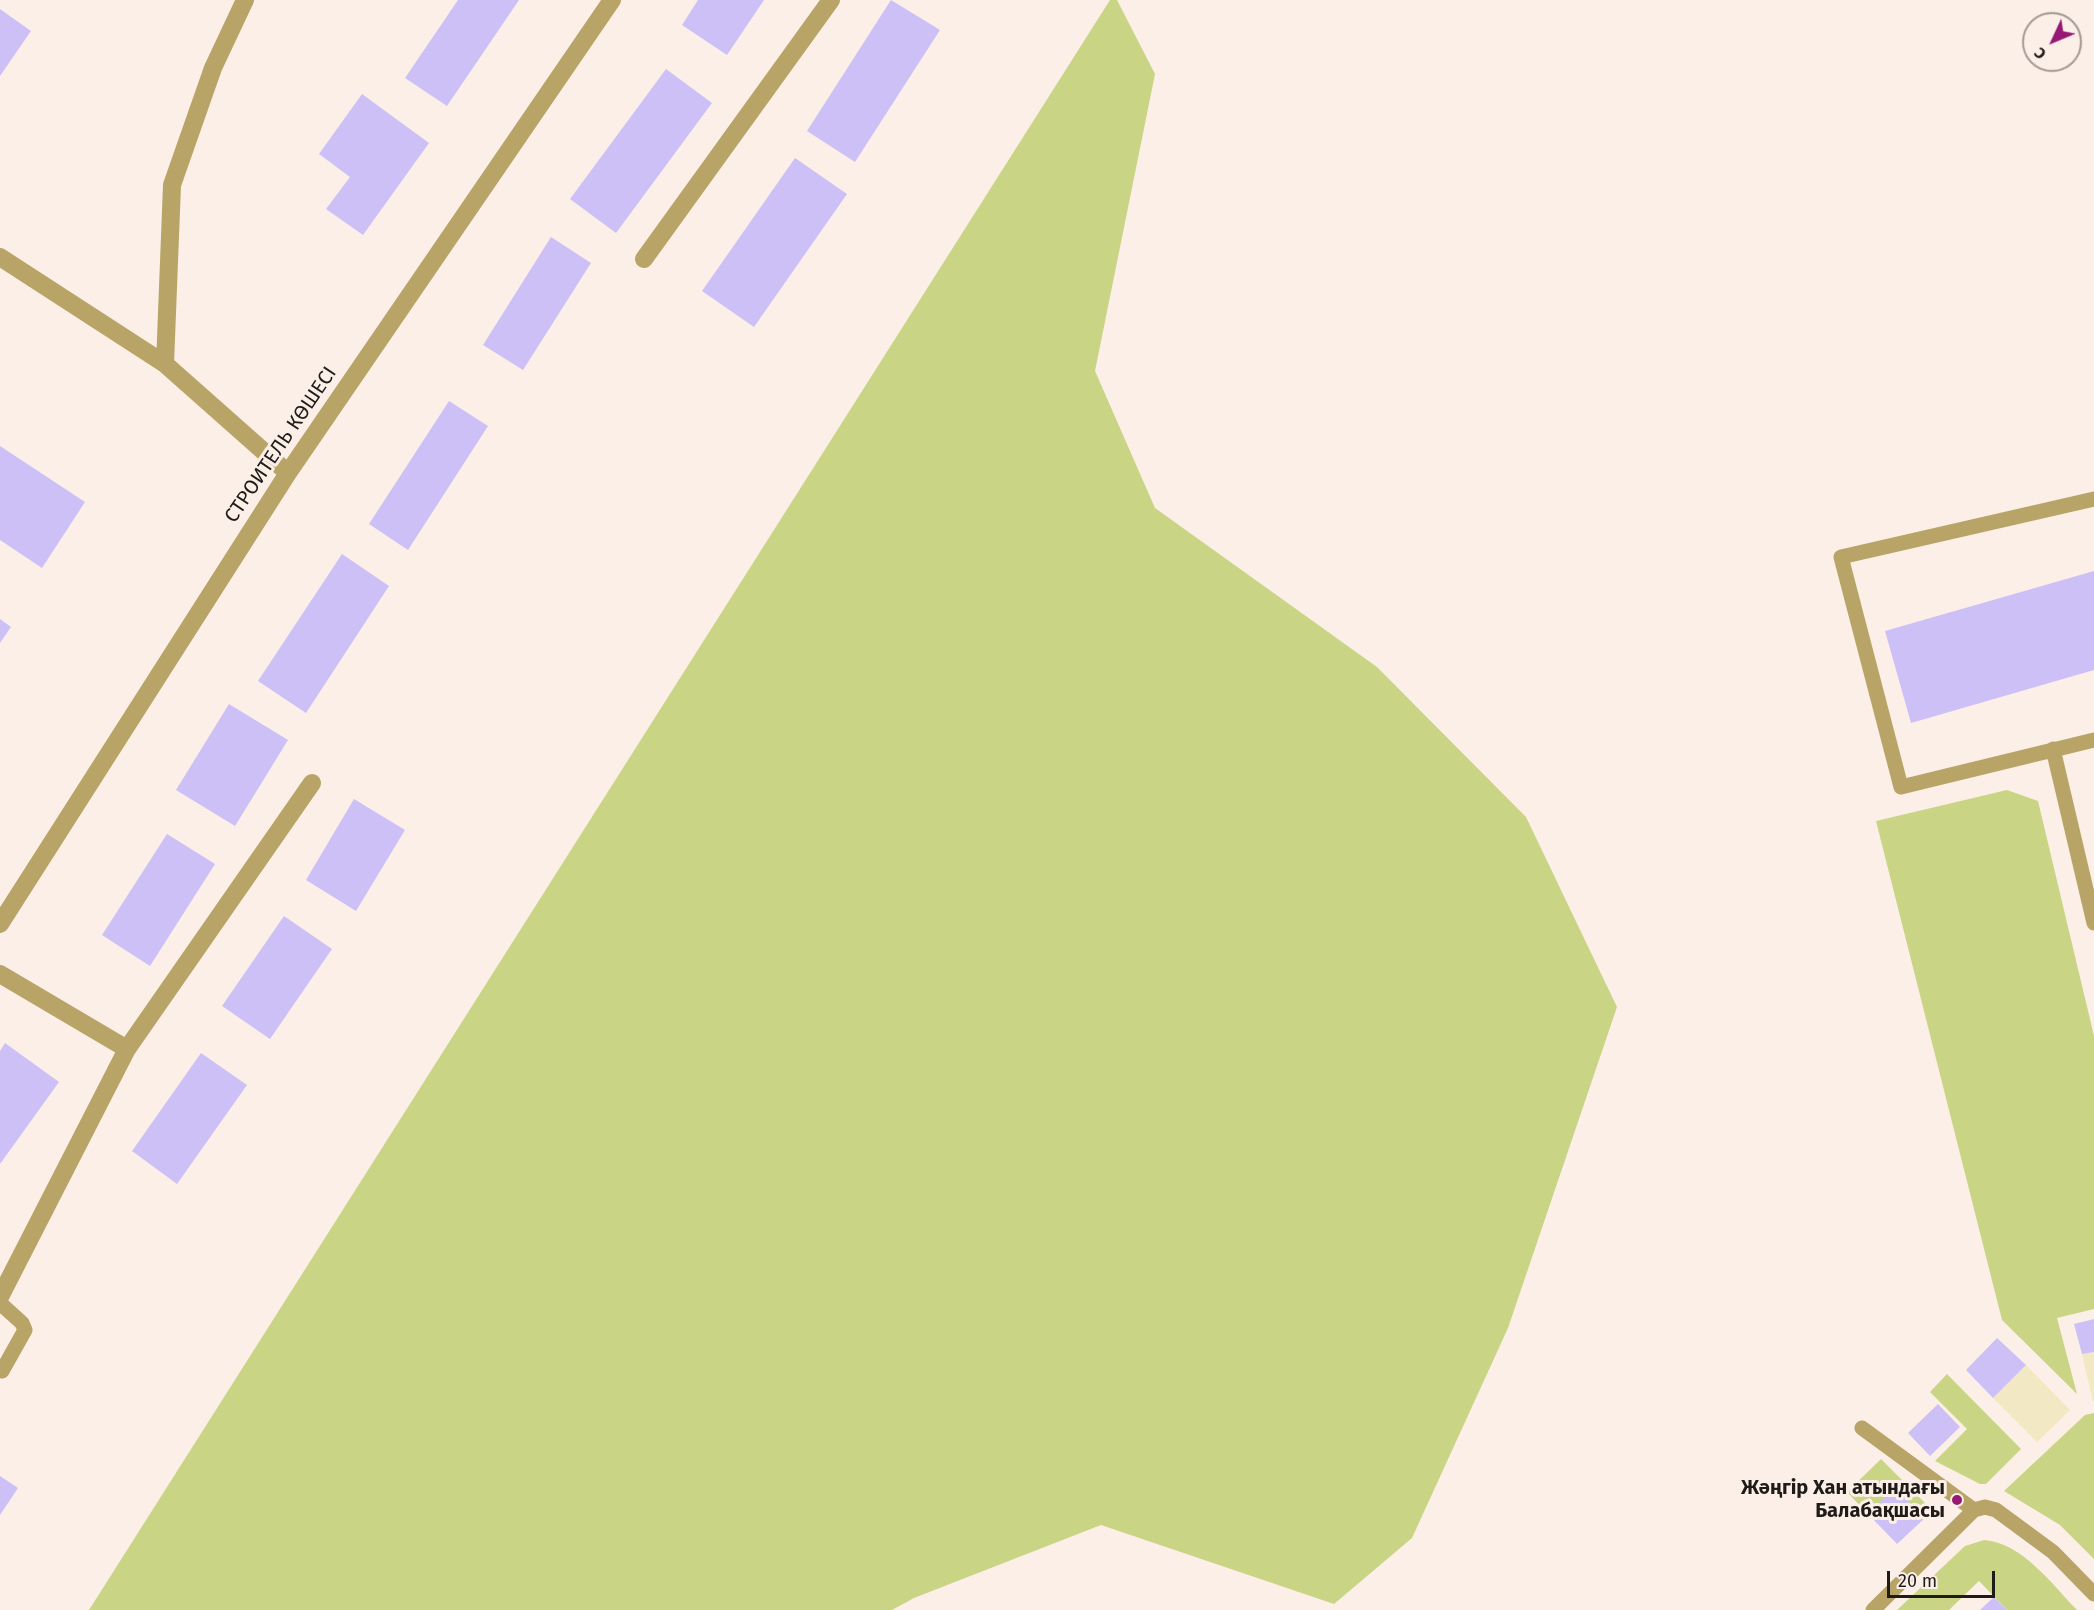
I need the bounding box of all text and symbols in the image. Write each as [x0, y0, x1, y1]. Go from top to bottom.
north arrow [2022, 12, 2082, 72]
text: С [2030, 44, 2050, 63]
street label: СТРОИТЕЛЬ КӨШЕСІ [220, 362, 342, 528]
place label: Жәңгір Хан атындағы Балабақшасы [1741, 1476, 1945, 1523]
marker: Жәңгір Хан атындағы Балабақшасы [1950, 1493, 1964, 1507]
scale bar [1890, 1559, 1998, 1597]
text: 20 m [1898, 1570, 1937, 1592]

